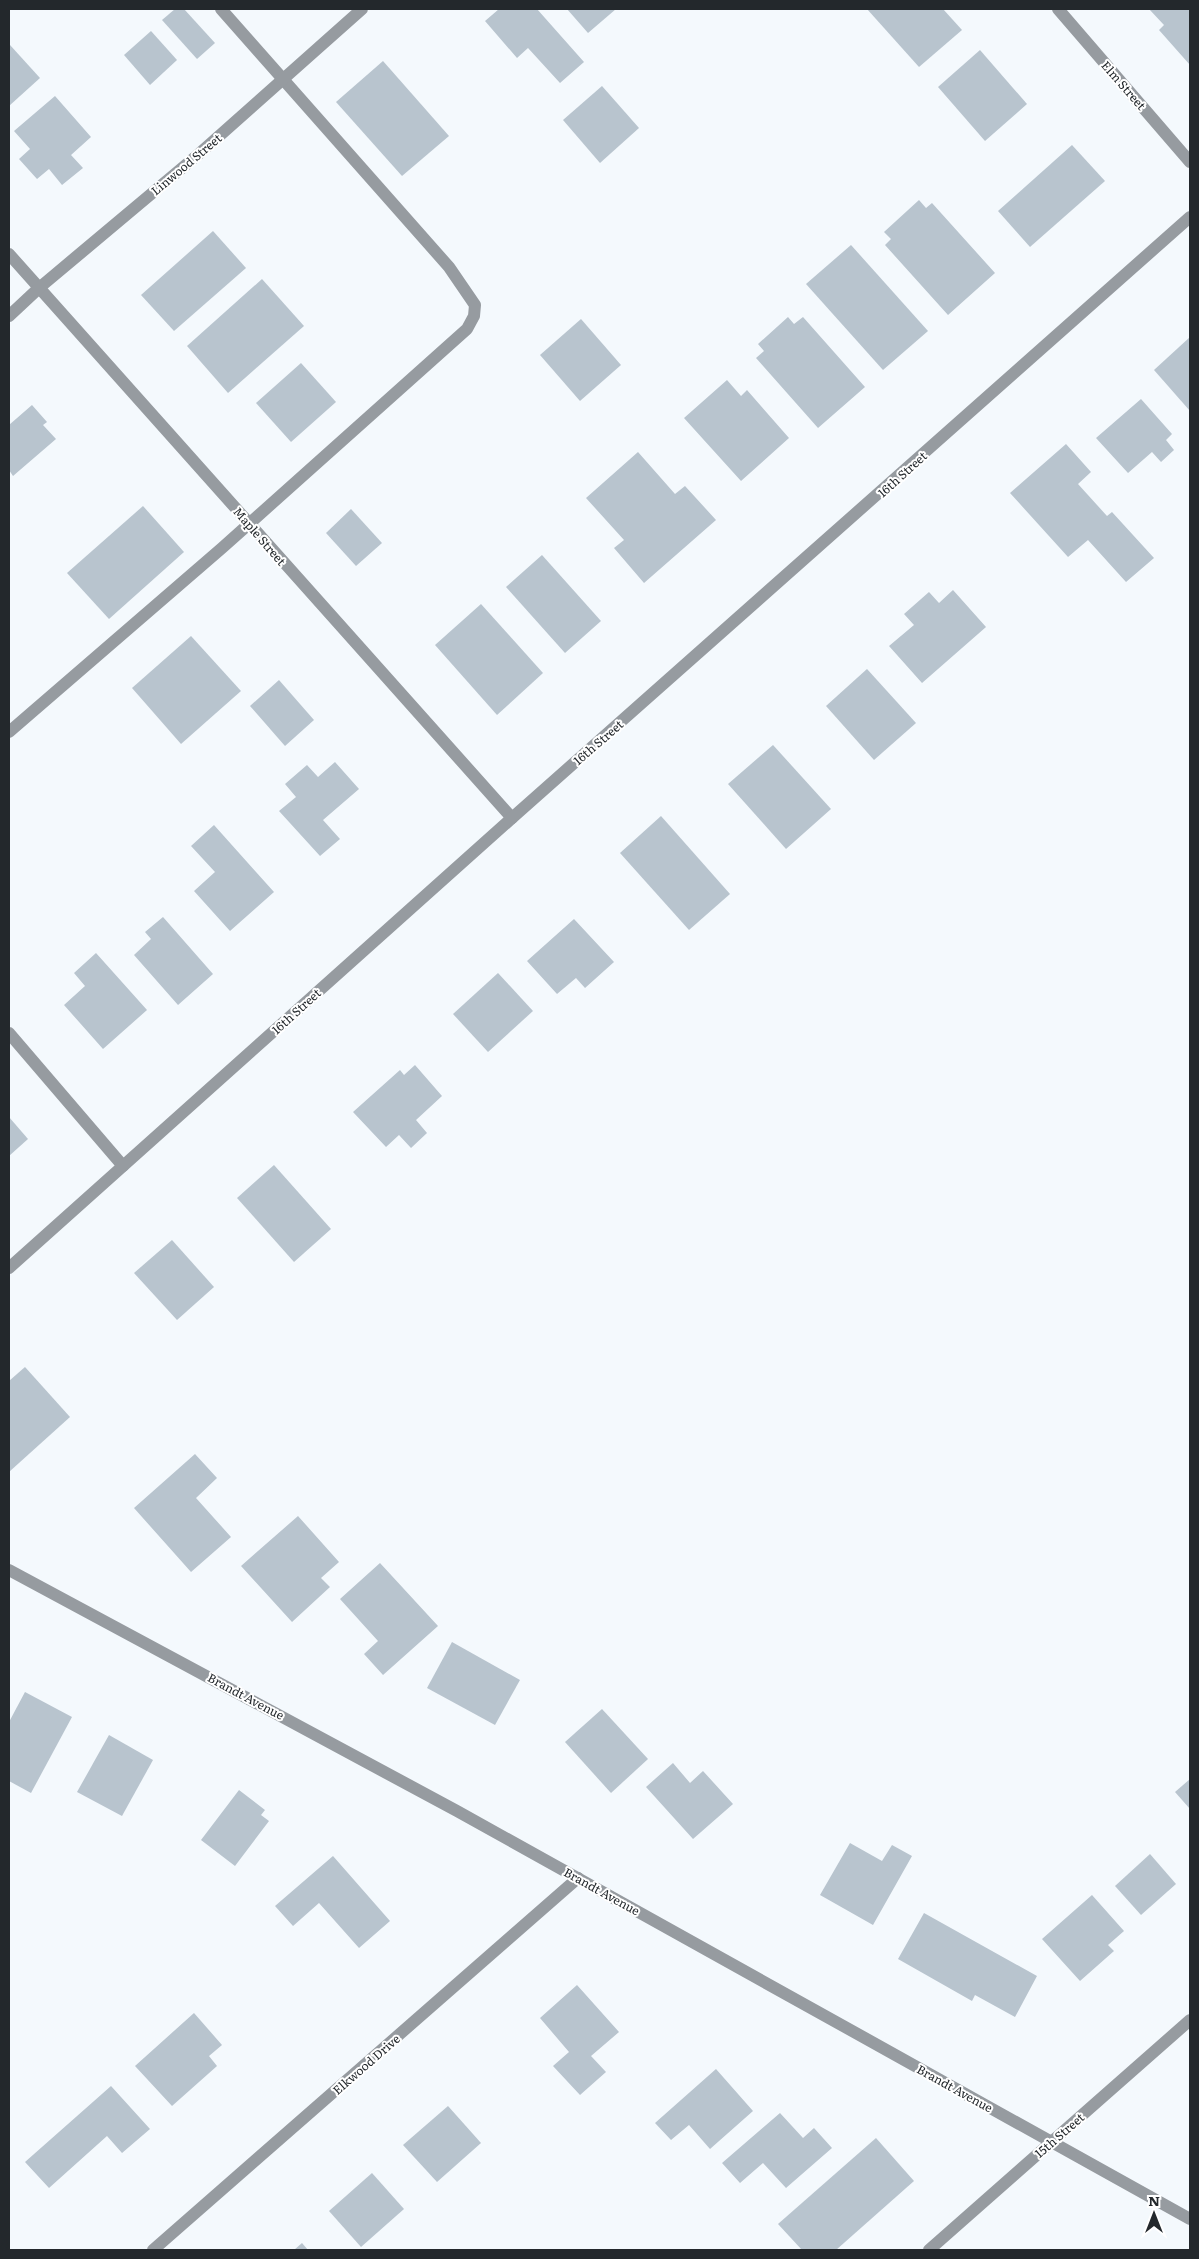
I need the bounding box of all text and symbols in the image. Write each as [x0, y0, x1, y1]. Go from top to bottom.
street label: Elm Street [1098, 56, 1151, 114]
street label: Linwood Street [147, 129, 225, 199]
street label: 16th Street [873, 447, 931, 501]
street label: Maple Street [230, 503, 291, 569]
street label: 16th Street [569, 715, 627, 769]
street label: 16th Street [267, 984, 325, 1038]
street label: Brandt Avenue [205, 1668, 287, 1724]
street label: Brandt Avenue [561, 1863, 643, 1919]
street label: Elkwood Drive [328, 2030, 404, 2098]
street label: Brandt Avenue [914, 2060, 996, 2116]
street label: 15th Street [1030, 2108, 1088, 2162]
north arrow [1129, 2189, 1179, 2239]
text: N [1148, 2190, 1160, 2210]

